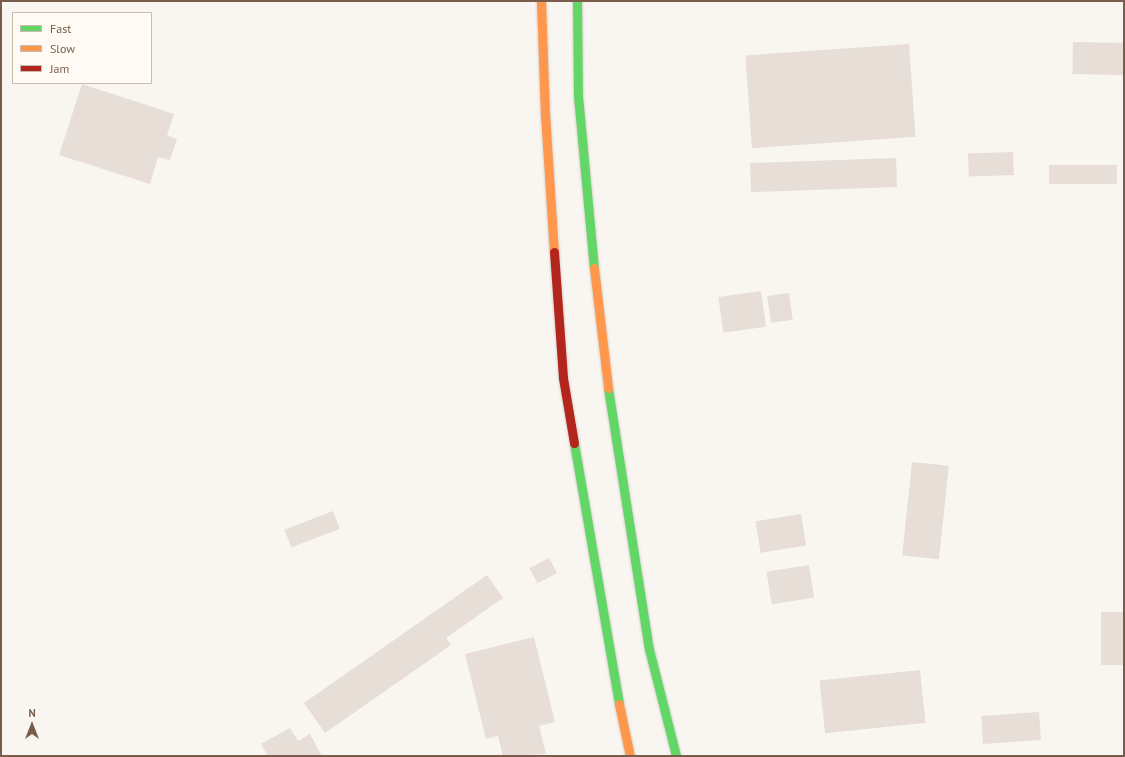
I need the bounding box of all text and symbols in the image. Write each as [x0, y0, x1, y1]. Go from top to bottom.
legend [12, 12, 152, 84]
text: Fast [50, 21, 71, 36]
text: Slow [50, 41, 75, 56]
text: Jam [50, 61, 69, 76]
north arrow [12, 705, 52, 745]
text: N [28, 706, 36, 720]

